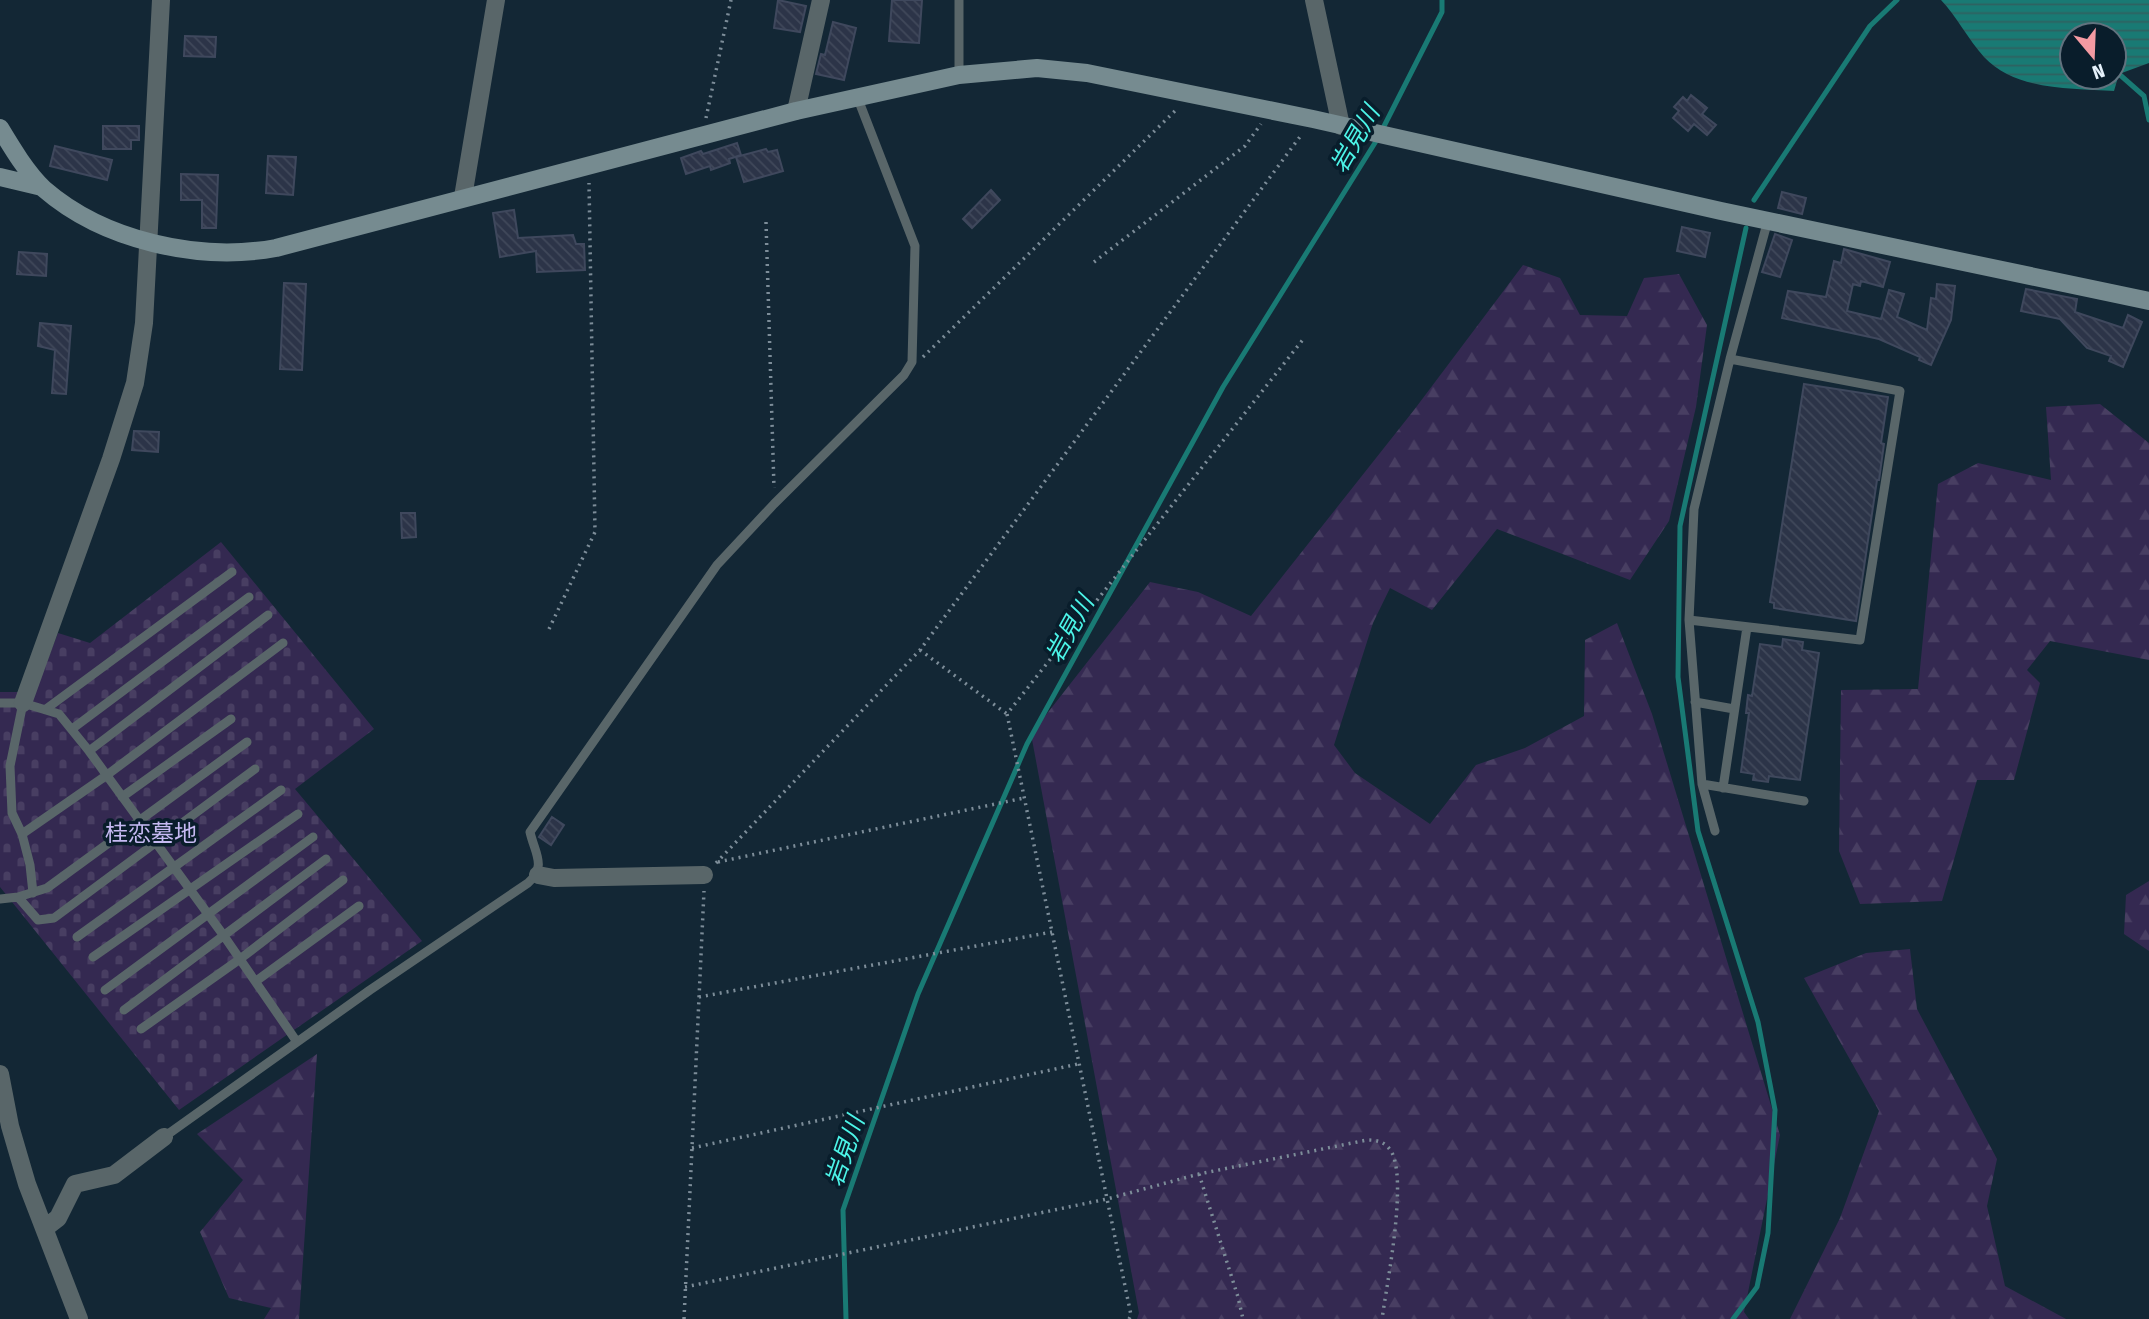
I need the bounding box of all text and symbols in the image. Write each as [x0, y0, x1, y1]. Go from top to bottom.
north arrow [2058, 21, 2128, 91]
text: N [2089, 59, 2108, 84]
water label: 岩見川 [1325, 98, 1387, 177]
water label: 岩見川 [1040, 588, 1101, 667]
park label: 桂恋墓地 [105, 819, 197, 847]
water label: 岩見川 [820, 1110, 871, 1190]

